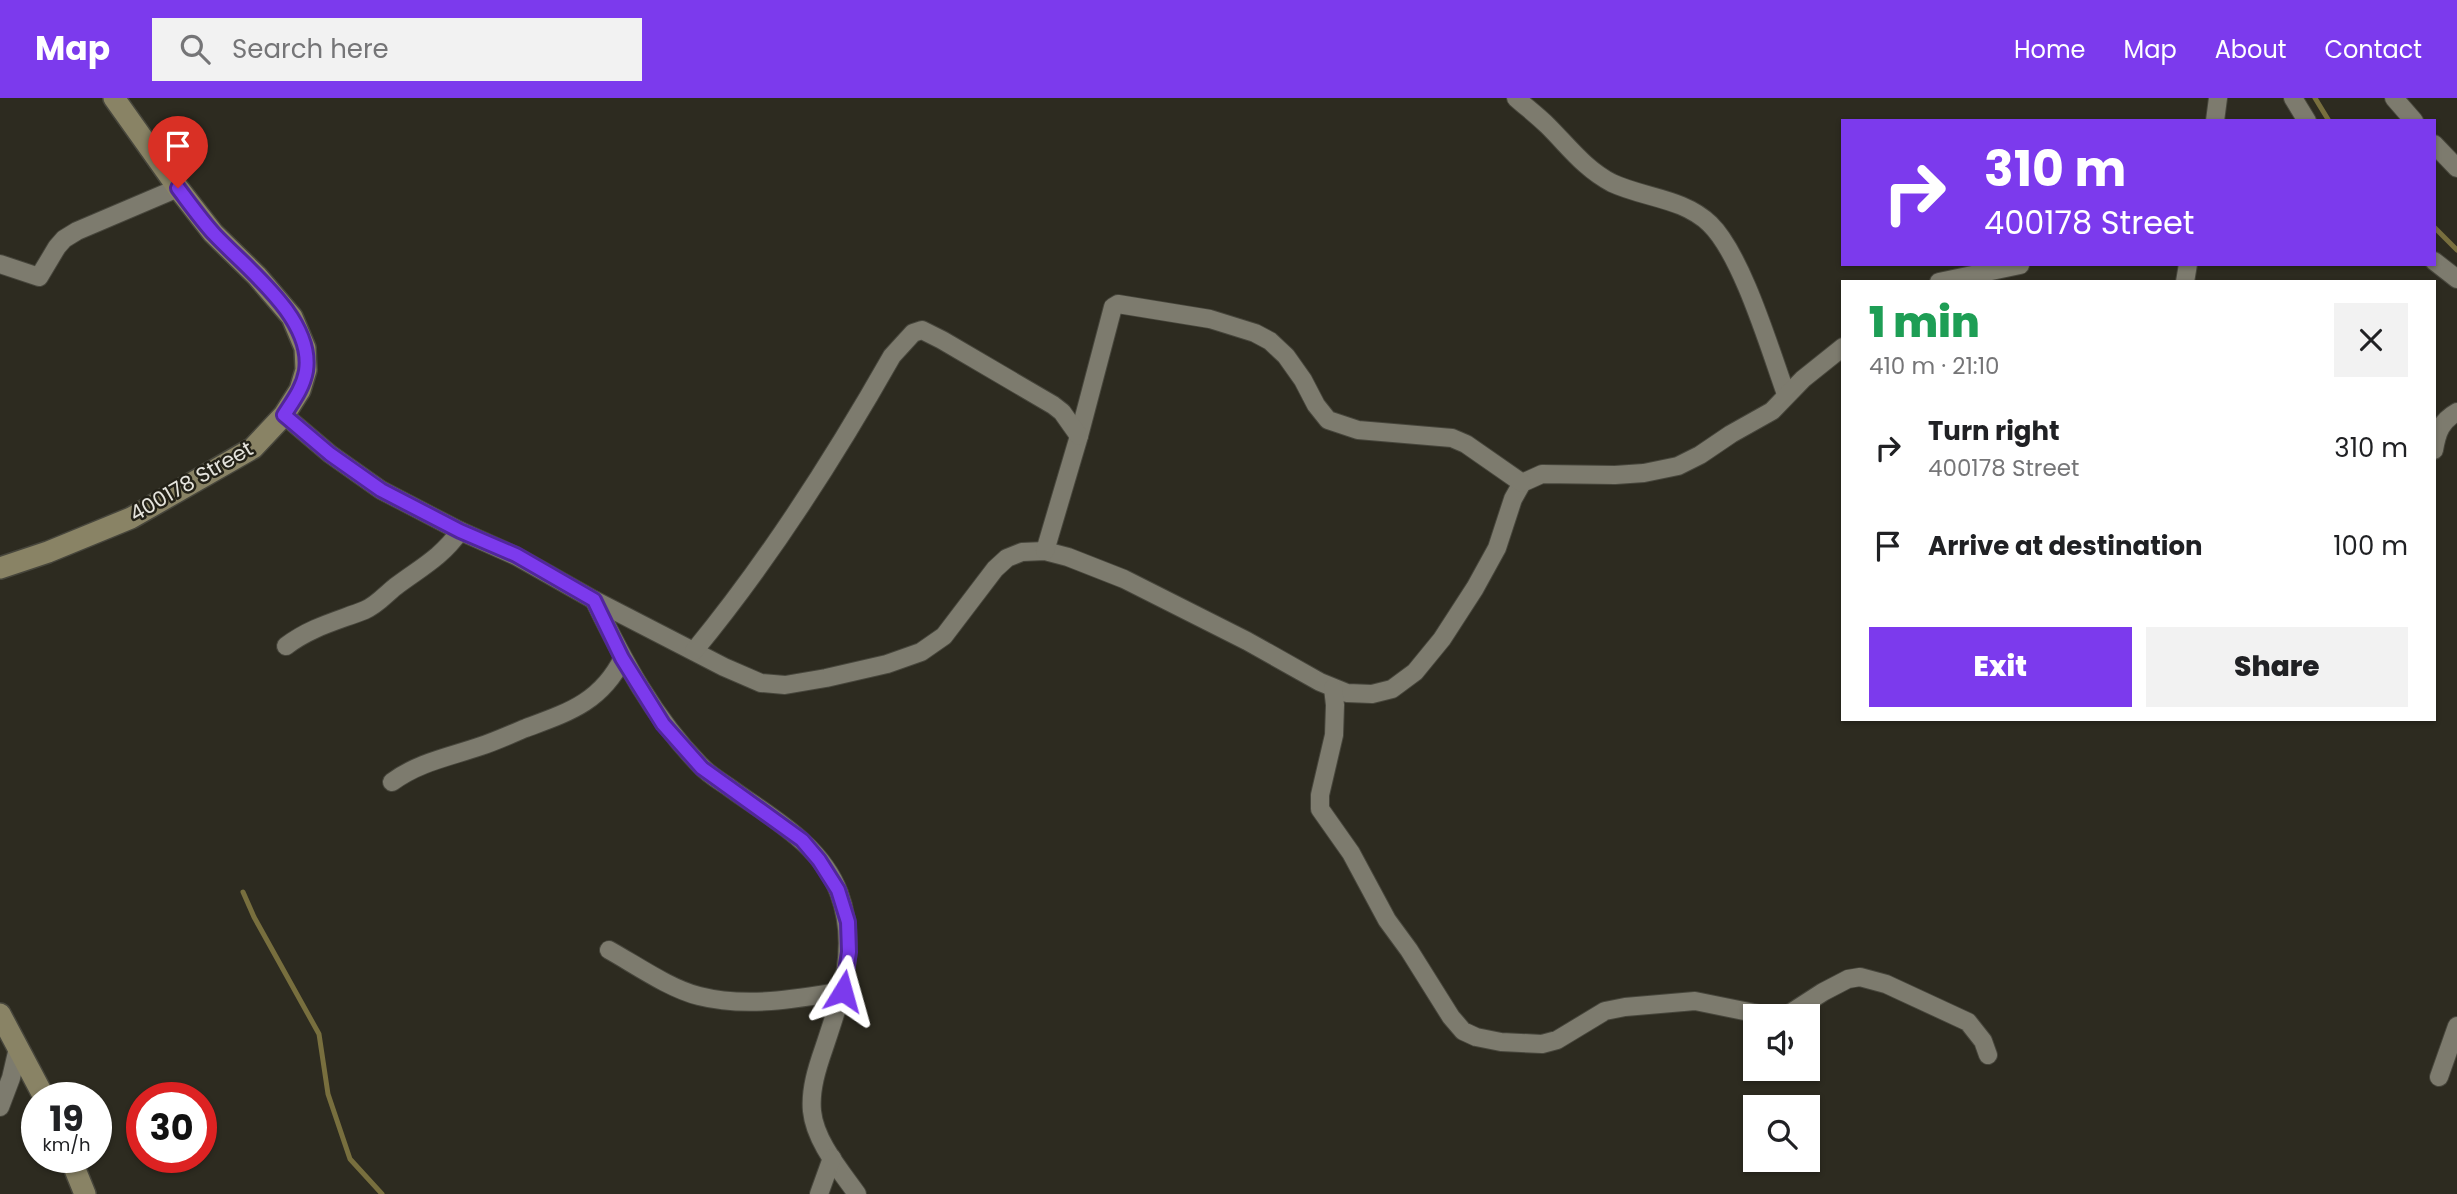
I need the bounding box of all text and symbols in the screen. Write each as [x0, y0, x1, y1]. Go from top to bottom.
search box [152, 18, 642, 81]
text: Map [35, 25, 110, 72]
icon: search [176, 30, 214, 68]
text: Search here [232, 31, 389, 67]
text: Home [2014, 33, 2086, 66]
text: Map [2124, 33, 2177, 66]
text: About [2215, 33, 2286, 66]
text: Contact [2324, 33, 2422, 66]
pin [148, 116, 208, 188]
icon: arrive [159, 127, 197, 165]
text: 310 m [1984, 135, 2126, 203]
icon: right [1869, 147, 1960, 238]
text: 400178 Street [1984, 200, 2194, 245]
text: 1 min [1869, 293, 1980, 352]
button: close [2334, 303, 2408, 377]
text: 410 m · 21:10 [1869, 350, 2000, 382]
text: Turn right [1928, 413, 2060, 449]
icon: right [1869, 429, 1907, 467]
text: 310 m [2334, 430, 2408, 466]
street label: 400178 Street [124, 434, 258, 528]
text: 400178 Street [1928, 452, 2079, 484]
icon: arrive [1869, 527, 1907, 565]
text: Arrive at destination [1928, 528, 2203, 564]
text: 100 m [2333, 528, 2408, 564]
button: Exit [1869, 627, 2132, 707]
button: Share [2146, 627, 2408, 707]
position arrow [806, 954, 880, 1028]
map controls [1743, 1004, 1820, 1172]
button: sound [1743, 1004, 1820, 1081]
speed limit sign: 30 [126, 1082, 217, 1173]
text: 19 [49, 1094, 84, 1143]
button: search [1743, 1095, 1820, 1172]
text: km/h [43, 1132, 90, 1157]

